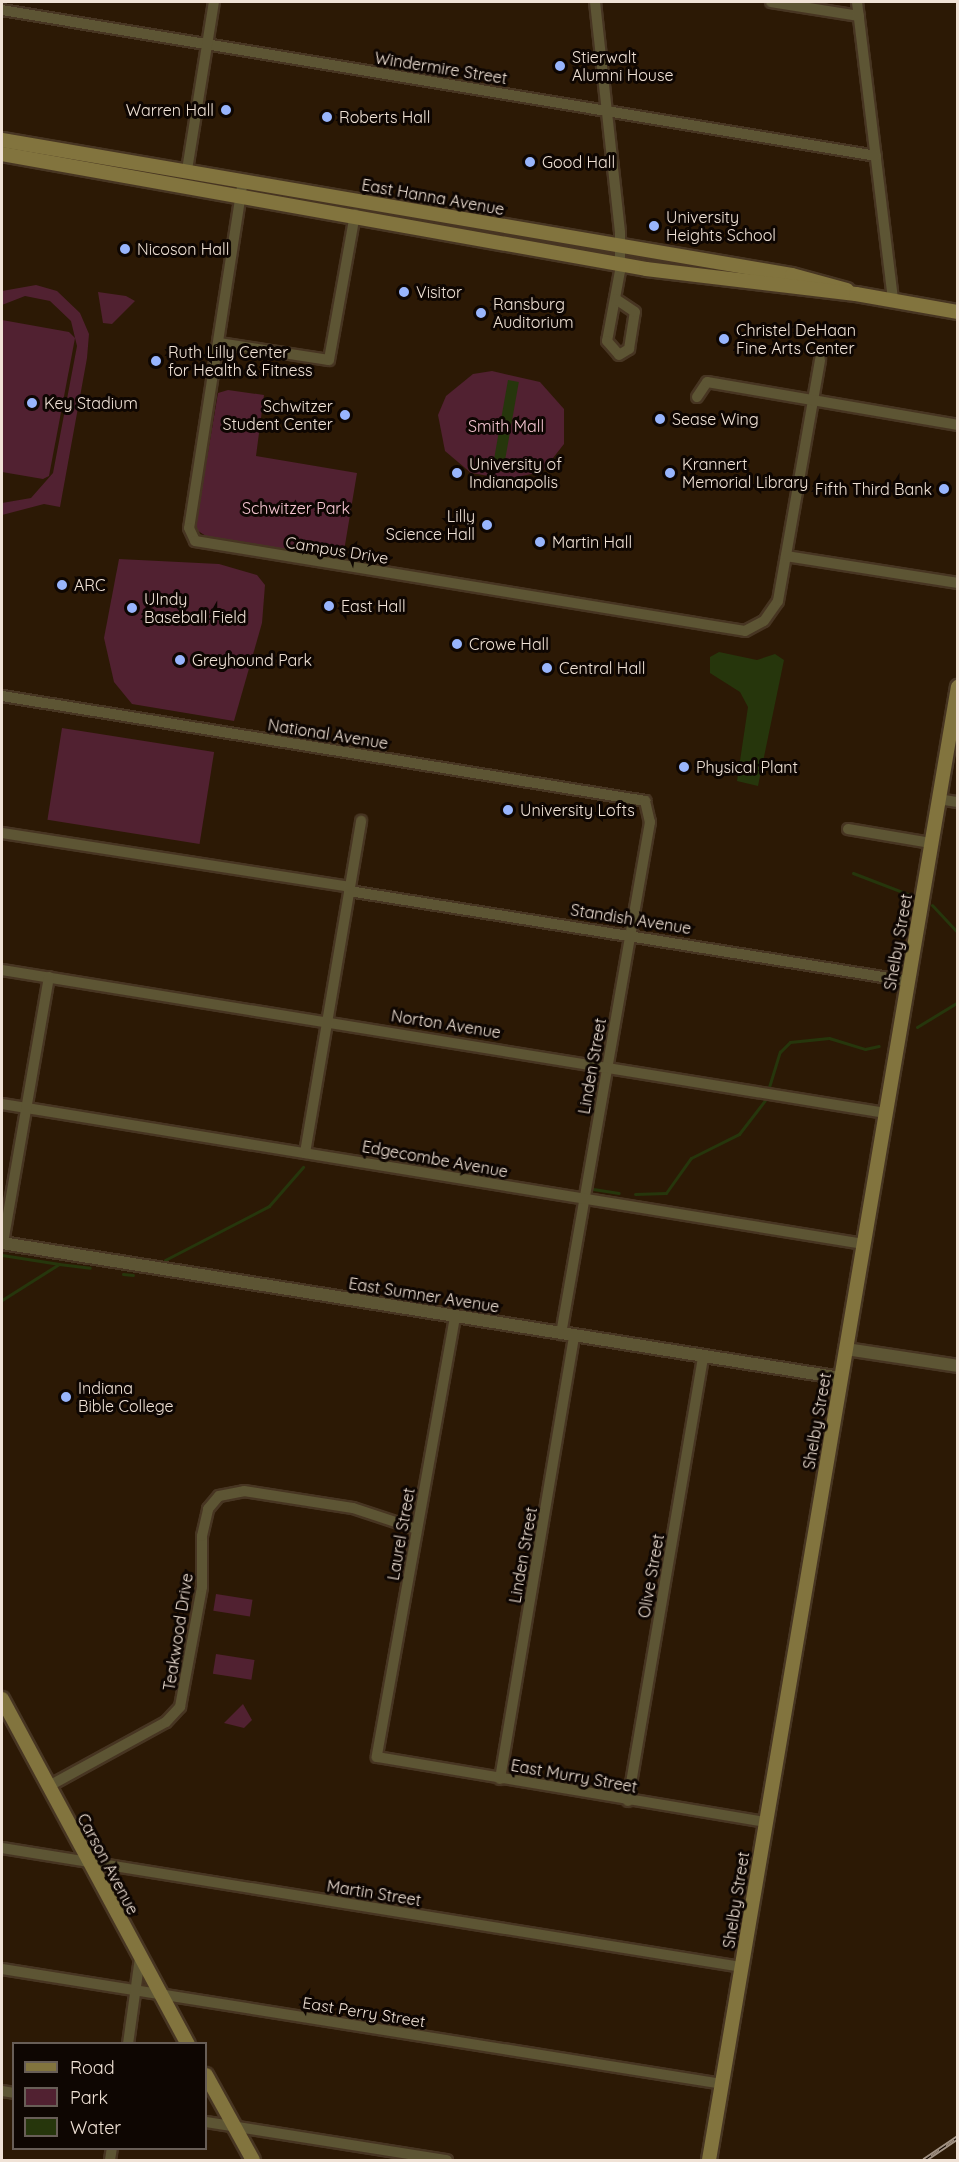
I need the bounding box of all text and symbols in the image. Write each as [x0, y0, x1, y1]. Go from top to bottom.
place label: Stierwalt Alumni House [572, 47, 674, 85]
street label: Windermire Street [373, 48, 509, 88]
marker: Stierwalt Alumni House [553, 59, 567, 73]
place label: Warren Hall [126, 100, 214, 120]
marker: Warren Hall [219, 103, 233, 117]
place label: Roberts Hall [339, 107, 430, 127]
marker: Roberts Hall [320, 110, 334, 124]
place label: Good Hall [542, 152, 615, 172]
marker: Good Hall [523, 155, 537, 169]
street label: East Hanna Avenue [360, 175, 506, 219]
place label: University Heights School [666, 207, 776, 245]
marker: University Heights School [647, 219, 661, 233]
place label: Nicoson Hall [137, 239, 229, 259]
marker: Nicoson Hall [118, 242, 132, 256]
place label: Visitor [416, 282, 462, 302]
marker: Visitor [397, 285, 411, 299]
place label: Ransburg Auditorium [493, 294, 574, 332]
marker: Ransburg Auditorium [474, 306, 488, 320]
place label: Christel DeHaan Fine Arts Center [736, 320, 856, 358]
marker: Christel DeHaan Fine Arts Center [717, 332, 731, 346]
place label: Ruth Lilly Center for Health & Fitness [168, 342, 313, 380]
marker: Ruth Lilly Center for Health & Fitness [149, 354, 163, 368]
place label: Key Stadium [44, 393, 138, 413]
marker: Key Stadium [25, 396, 39, 410]
place label: Schwitzer Student Center [222, 396, 333, 434]
marker: Schwitzer Student Center [338, 408, 352, 422]
place label: Sease Wing [672, 409, 759, 429]
marker: Sease Wing [653, 412, 667, 426]
park label: Smith Mall [468, 416, 544, 436]
place label: University of Indianapolis [469, 454, 562, 492]
place label: Krannert Memorial Library [682, 454, 808, 492]
marker: University of Indianapolis [450, 466, 464, 480]
marker: Krannert Memorial Library [663, 466, 677, 480]
place label: Fifth Third Bank [815, 479, 932, 499]
marker: Fifth Third Bank [937, 482, 951, 496]
park label: Schwitzer Park [242, 498, 350, 518]
place label: Lilly Science Hall [386, 506, 475, 544]
marker: Lilly Science Hall [480, 518, 494, 532]
street label: Campus Drive [284, 532, 390, 568]
place label: Martin Hall [552, 532, 632, 552]
marker: Martin Hall [533, 535, 547, 549]
place label: ARC [74, 575, 105, 595]
marker: ARC [55, 578, 69, 592]
place label: UIndy Baseball Field [144, 589, 247, 627]
place label: East Hall [341, 596, 406, 616]
marker: East Hall [322, 599, 336, 613]
marker: UIndy Baseball Field [125, 601, 139, 615]
place label: Crowe Hall [469, 634, 549, 654]
marker: Crowe Hall [450, 637, 464, 651]
place label: Greyhound Park [192, 650, 312, 670]
marker: Greyhound Park [173, 653, 187, 667]
place label: Central Hall [559, 658, 645, 678]
marker: Central Hall [540, 661, 554, 675]
street label: National Avenue [266, 715, 390, 753]
place label: Physical Plant [696, 757, 798, 777]
marker: Physical Plant [677, 760, 691, 774]
place label: University Lofts [520, 800, 635, 820]
marker: University Lofts [501, 803, 515, 817]
street label: Shelby Street [880, 892, 916, 992]
street label: Standish Avenue [569, 900, 693, 938]
street label: Norton Avenue [390, 1006, 502, 1042]
street label: Linden Street [574, 1016, 610, 1116]
street label: Edgecombe Avenue [361, 1137, 509, 1181]
street label: East Sumner Avenue [347, 1274, 501, 1316]
street label: Shelby Street [799, 1371, 835, 1471]
place label: Indiana Bible College [78, 1378, 173, 1416]
marker: Indiana Bible College [59, 1390, 73, 1404]
street label: Laurel Street [383, 1486, 419, 1582]
street label: Linden Street [505, 1505, 541, 1605]
street label: Olive Street [634, 1533, 668, 1619]
street label: Teakwood Drive [159, 1572, 197, 1692]
street label: East Murry Street [509, 1755, 639, 1797]
street label: Carson Avenue [73, 1810, 143, 1918]
street label: Shelby Street [719, 1850, 753, 1950]
street label: Martin Street [325, 1876, 423, 1910]
street label: East Perry Street [301, 1993, 427, 2031]
legend [12, 2042, 207, 2150]
text: Road [70, 2056, 115, 2079]
text: Park [70, 2086, 108, 2109]
text: Water [70, 2116, 121, 2139]

